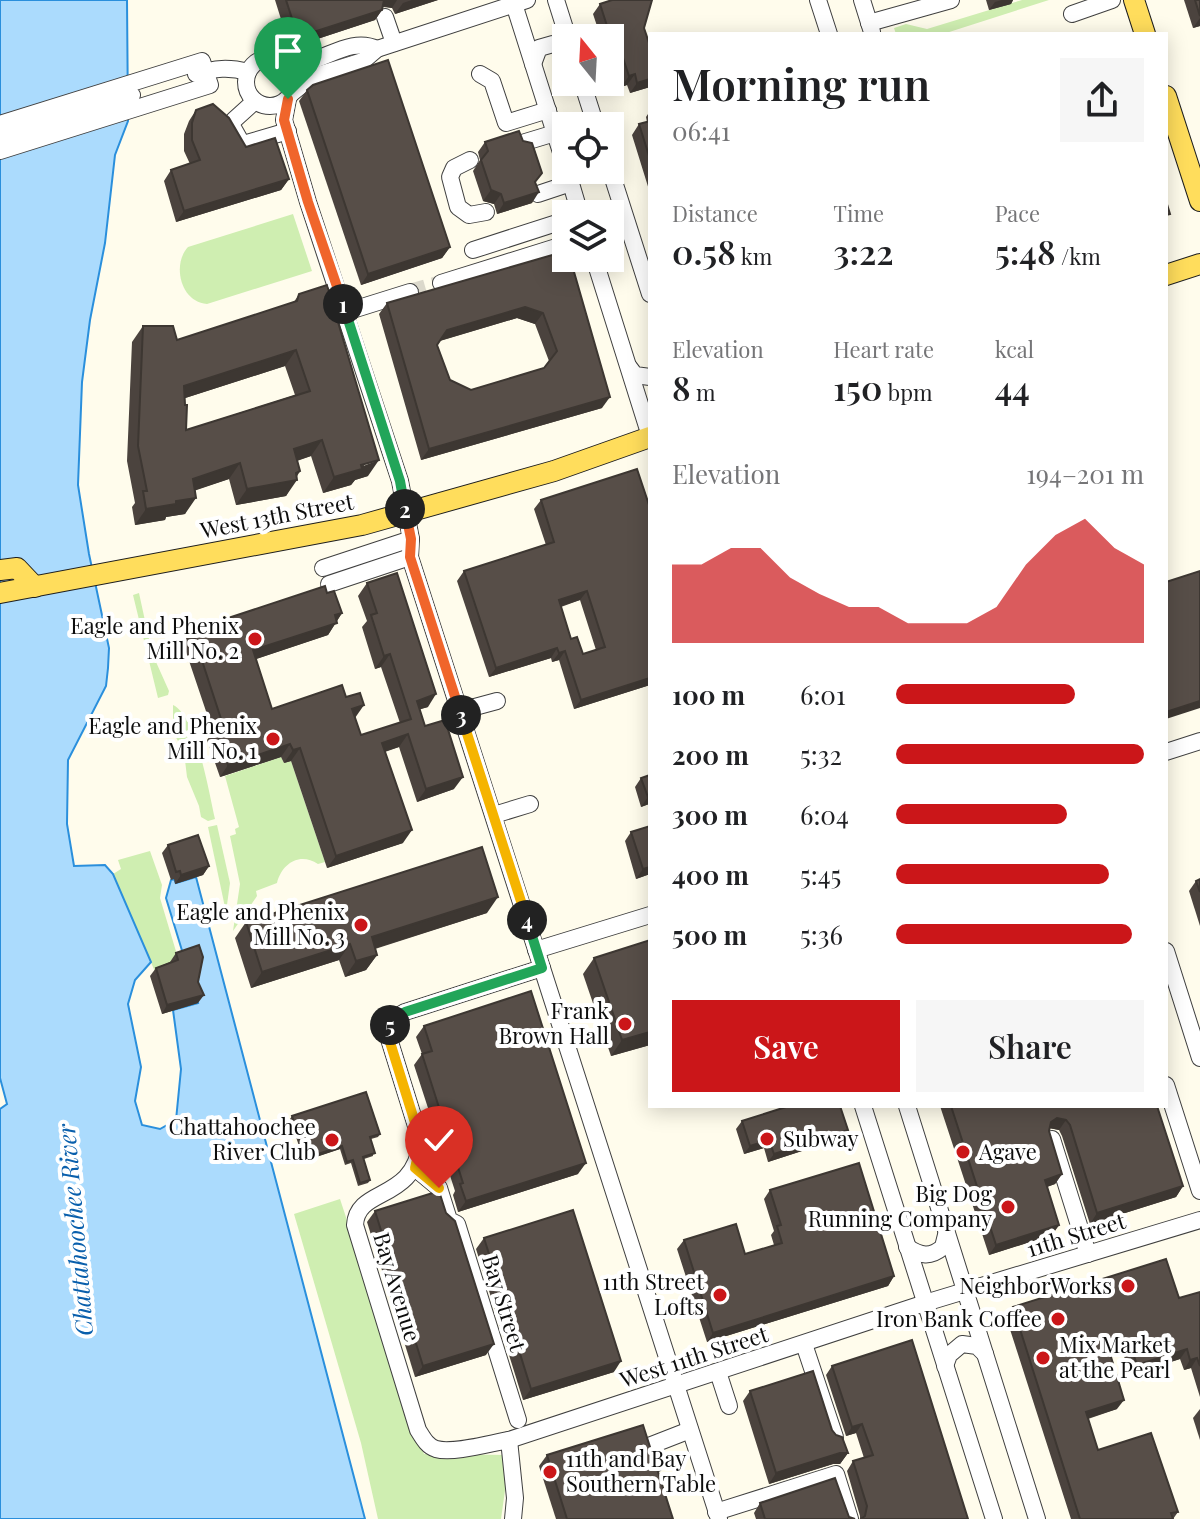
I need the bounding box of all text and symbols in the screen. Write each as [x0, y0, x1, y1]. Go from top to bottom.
pin [254, 17, 322, 99]
north arrow [552, 24, 624, 96]
map controls [552, 24, 624, 272]
icon: arrive [266, 29, 310, 73]
text: Morning run [672, 53, 930, 112]
button: share [1060, 58, 1144, 142]
button: locate [552, 112, 624, 184]
text: 06:41 [672, 113, 730, 148]
text: Distance [672, 198, 758, 228]
text: Time [833, 198, 884, 228]
text: Pace [995, 198, 1040, 228]
button: layers [552, 200, 624, 272]
text: 0.58 [672, 228, 736, 274]
text: 3:22 [833, 228, 894, 274]
text: 5:48 [995, 228, 1056, 274]
text: km [736, 241, 772, 271]
text: /km [1056, 241, 1101, 271]
pin: 1 [323, 284, 363, 324]
text: 1 [339, 289, 347, 319]
text: Elevation [672, 334, 764, 364]
text: Heart rate [833, 334, 934, 364]
text: kcal [995, 334, 1034, 364]
text: 8 [672, 364, 691, 410]
text: 150 [833, 364, 882, 410]
text: 44 [995, 364, 1030, 410]
text: m [691, 377, 716, 407]
text: bpm [882, 377, 933, 407]
text: Elevation [672, 456, 780, 491]
text: 194–201 m [1026, 456, 1144, 491]
street label: West 13th Street [197, 485, 357, 545]
pin: 2 [385, 489, 425, 529]
text: 2 [399, 494, 411, 524]
place label: Eagle and Phenix Mill No. 2 [70, 610, 240, 665]
marker: Eagle and Phenix Mill No. 2 [246, 630, 264, 648]
text: 100 m [672, 677, 745, 712]
text: 6:01 [800, 677, 846, 712]
pin: 3 [441, 695, 481, 735]
text: 3 [456, 700, 466, 730]
place label: Eagle and Phenix Mill No. 1 [88, 710, 258, 765]
marker: Eagle and Phenix Mill No. 1 [264, 730, 282, 748]
text: 200 m [672, 737, 749, 772]
text: 5:32 [800, 737, 842, 772]
text: 300 m [672, 797, 748, 832]
text: 6:04 [800, 797, 849, 832]
text: 400 m [672, 857, 749, 892]
text: 5:45 [800, 857, 841, 892]
place label: Eagle and Phenix Mill No. 3 [176, 896, 346, 951]
pin: 4 [507, 900, 547, 940]
text: 4 [521, 905, 533, 935]
marker: Eagle and Phenix Mill No. 3 [352, 916, 370, 934]
text: 500 m [672, 917, 747, 952]
text: 5:36 [800, 917, 843, 952]
place label: Frank Brown Hall [499, 995, 609, 1050]
button: Save [672, 1000, 900, 1092]
button: Share [916, 1000, 1144, 1092]
pin: 5 [370, 1005, 410, 1045]
text: 5 [385, 1010, 395, 1040]
marker: Frank Brown Hall [616, 1015, 634, 1033]
pin [405, 1106, 473, 1188]
place label: Chattahoochee River Club [168, 1111, 316, 1166]
icon: check [417, 1118, 461, 1162]
water label: Chattahoochee River [49, 1122, 99, 1338]
place label: Subway [783, 1123, 859, 1153]
marker: Subway [758, 1130, 776, 1148]
marker: Chattahoochee River Club [323, 1131, 341, 1149]
place label: Agave [978, 1136, 1037, 1166]
marker: Agave [954, 1143, 972, 1161]
place label: Big Dog Running Company [808, 1178, 992, 1233]
marker: Big Dog Running Company [999, 1198, 1017, 1216]
street label: 11th Street [1023, 1205, 1130, 1263]
street label: Bay Avenue [367, 1229, 429, 1345]
street label: Bay Street [476, 1251, 534, 1356]
place label: 11th Street Lofts [602, 1266, 705, 1321]
place label: NeighborWorks [959, 1270, 1112, 1300]
marker: NeighborWorks [1119, 1277, 1137, 1295]
marker: 11th Street Lofts [711, 1286, 729, 1304]
place label: Iron Bank Coffee [876, 1303, 1042, 1333]
marker: Iron Bank Coffee [1049, 1310, 1067, 1328]
street label: West 11th Street [615, 1318, 773, 1394]
place label: Mix Market at the Pearl [1059, 1329, 1172, 1384]
marker: Mix Market at the Pearl [1034, 1349, 1052, 1367]
place label: 11th and Bay Southern Table [566, 1443, 716, 1498]
marker: 11th and Bay Southern Table [541, 1463, 559, 1481]

